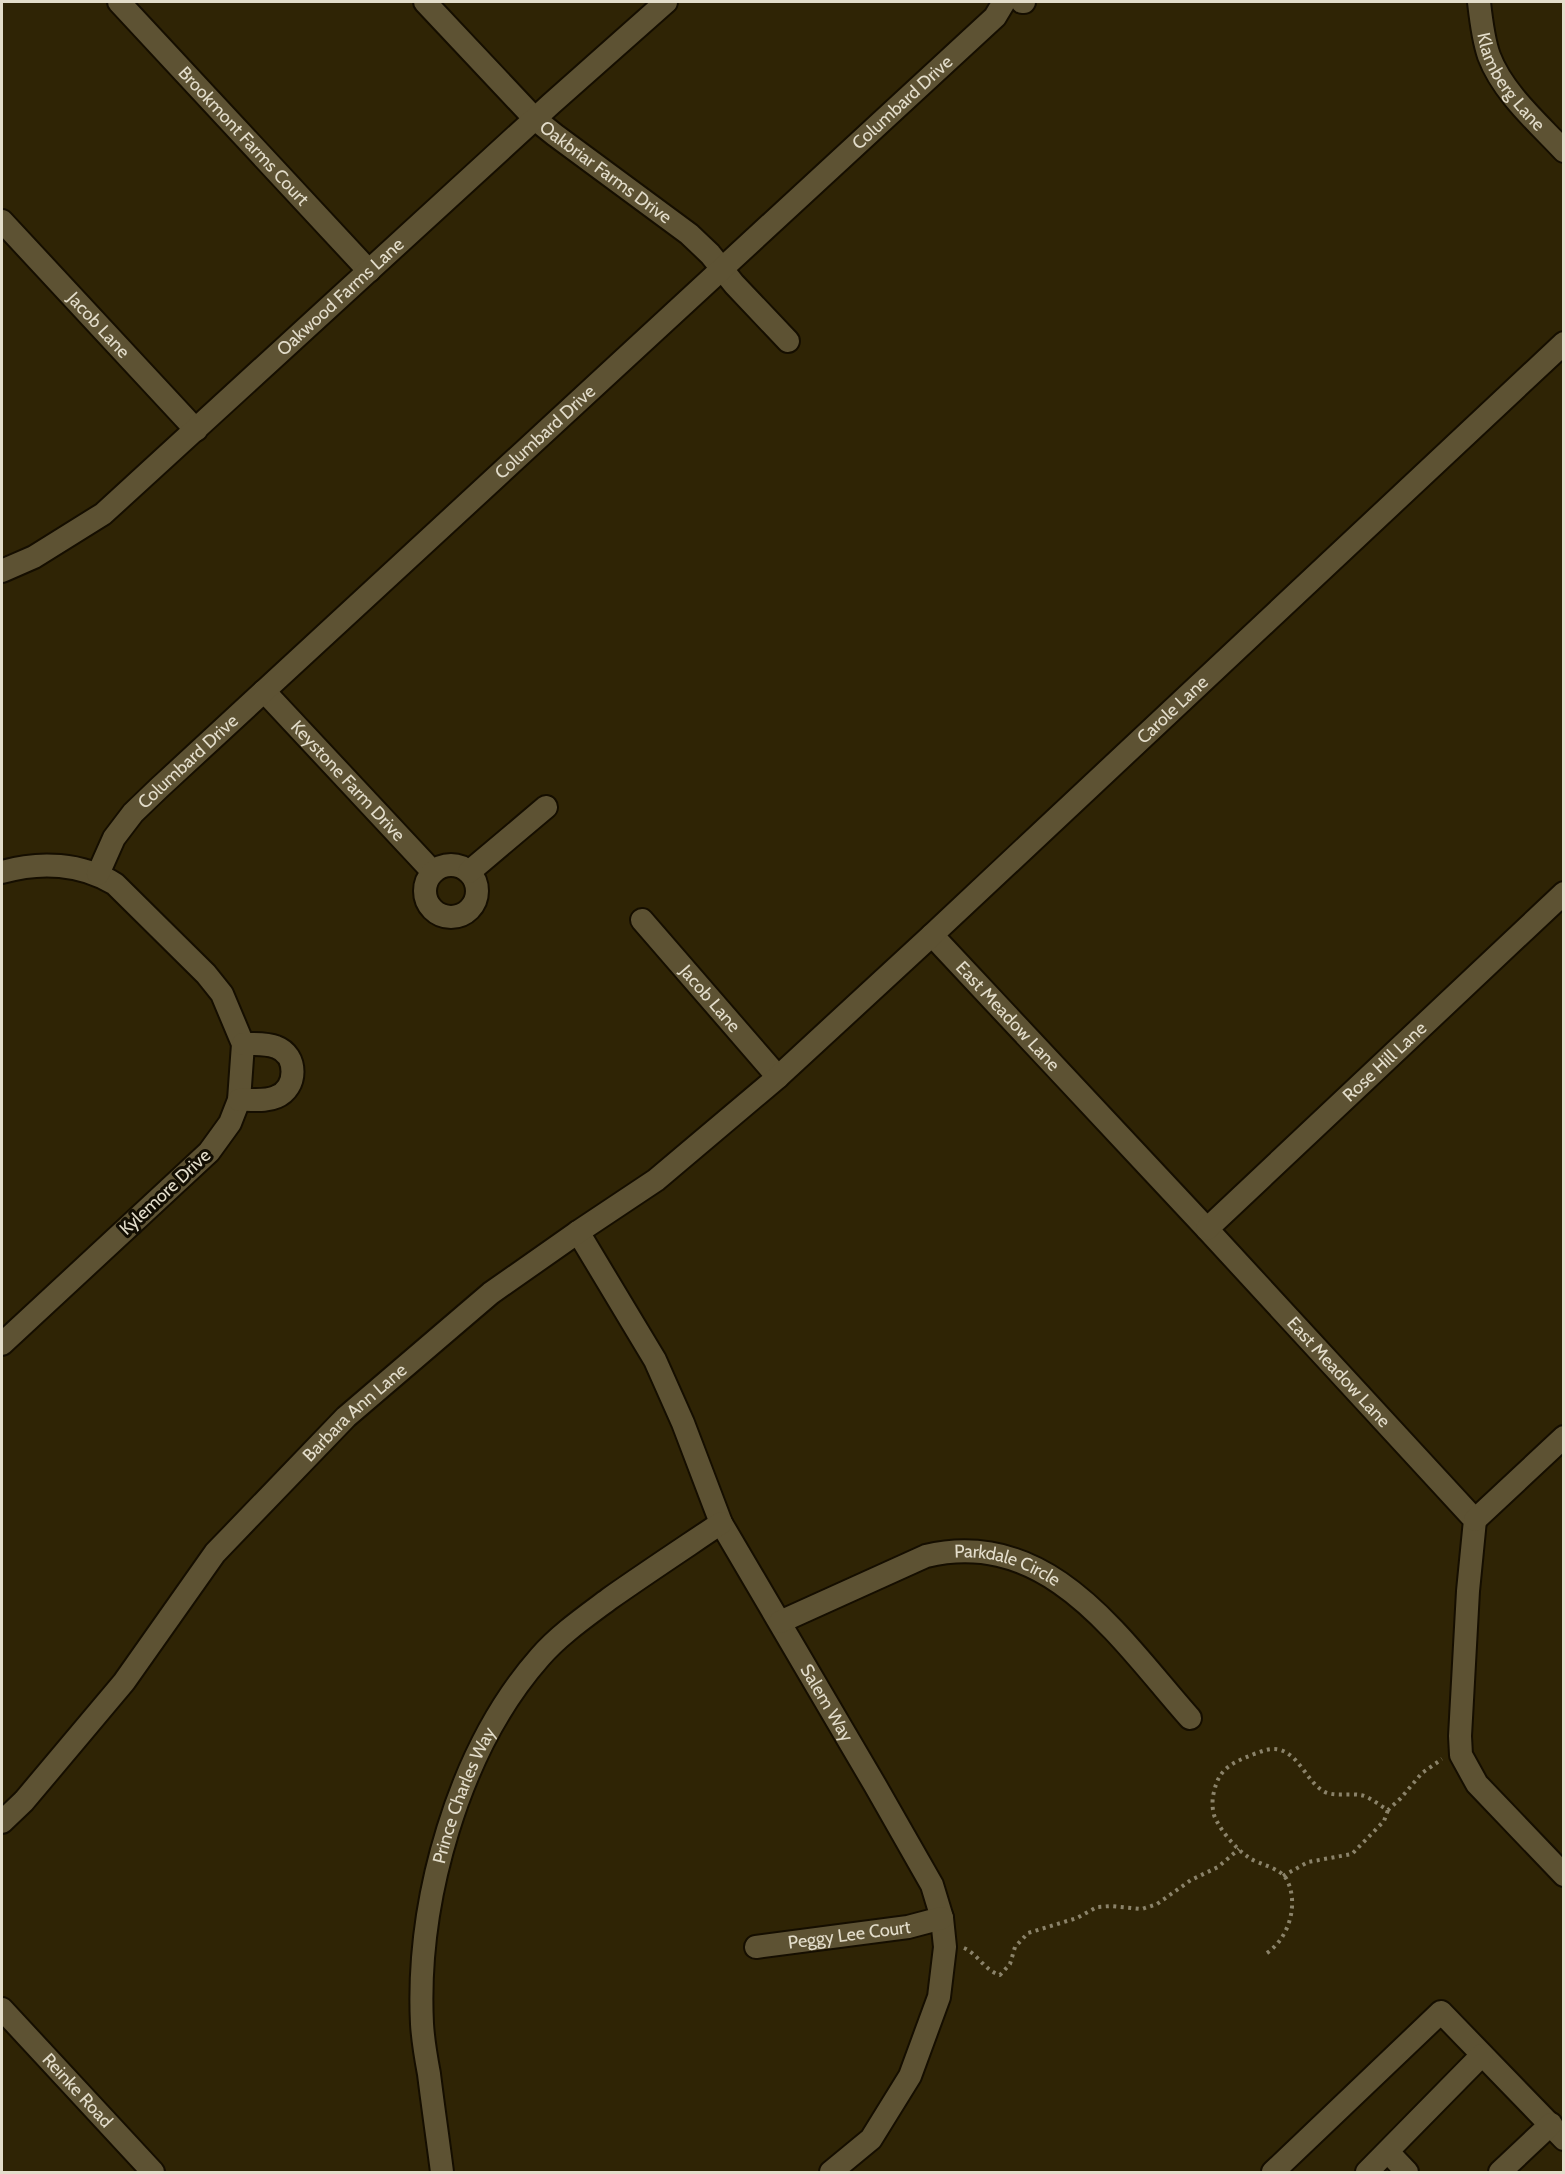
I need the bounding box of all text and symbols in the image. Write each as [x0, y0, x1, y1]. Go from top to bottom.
street label: Klamberg Lane [1472, 31, 1550, 136]
street label: Columbard Drive [847, 51, 957, 154]
street label: Brookmont Farms Court [174, 62, 314, 210]
street label: Oakbriar Farms Drive [535, 116, 676, 228]
street label: Oakwood Farms Lane [272, 233, 408, 360]
street label: Jacob Lane [62, 287, 135, 363]
street label: Columbard Drive [490, 380, 600, 484]
street label: Carole Lane [1132, 671, 1213, 748]
street label: Columbard Drive [133, 710, 243, 813]
street label: Keystone Farm Drive [286, 716, 410, 846]
street label: East Meadow Lane [951, 957, 1064, 1076]
street label: Jacob Lane [674, 960, 745, 1037]
street label: Rose Hill Lane [1338, 1017, 1431, 1106]
street label: Kylemore Drive [115, 1144, 215, 1240]
street label: East Meadow Lane [1282, 1312, 1395, 1432]
street label: Barbara Ann Lane [298, 1359, 411, 1466]
street label: Parkdale Circle [954, 1540, 1064, 1591]
street label: Salem Way [795, 1660, 858, 1746]
street label: Prince Charles Way [428, 1723, 500, 1866]
street label: Peggy Lee Court [786, 1916, 912, 1954]
street label: Reinke Road [38, 2049, 117, 2132]

